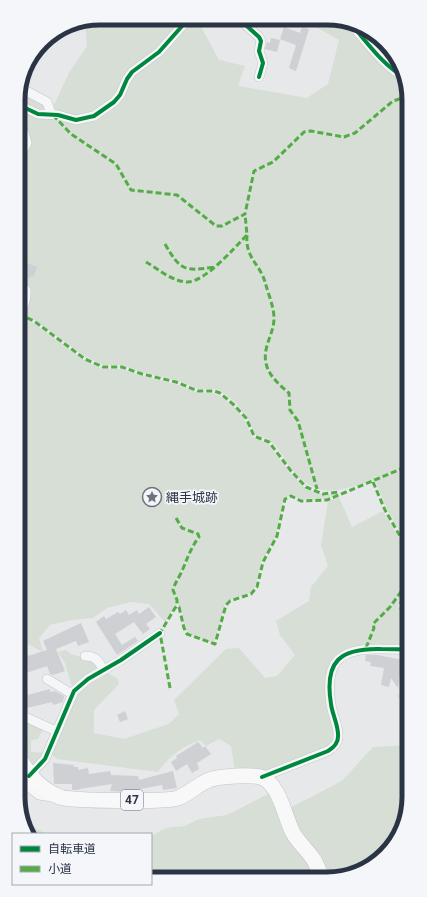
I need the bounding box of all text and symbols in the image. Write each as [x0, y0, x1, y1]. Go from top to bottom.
place icon: 縄手城跡 [141, 486, 163, 508]
place label: 縄手城跡 [166, 490, 218, 505]
road number: 47 [121, 790, 143, 810]
legend [12, 833, 152, 885]
text: 自転車道 [48, 842, 96, 856]
text: 小道 [48, 862, 72, 876]

